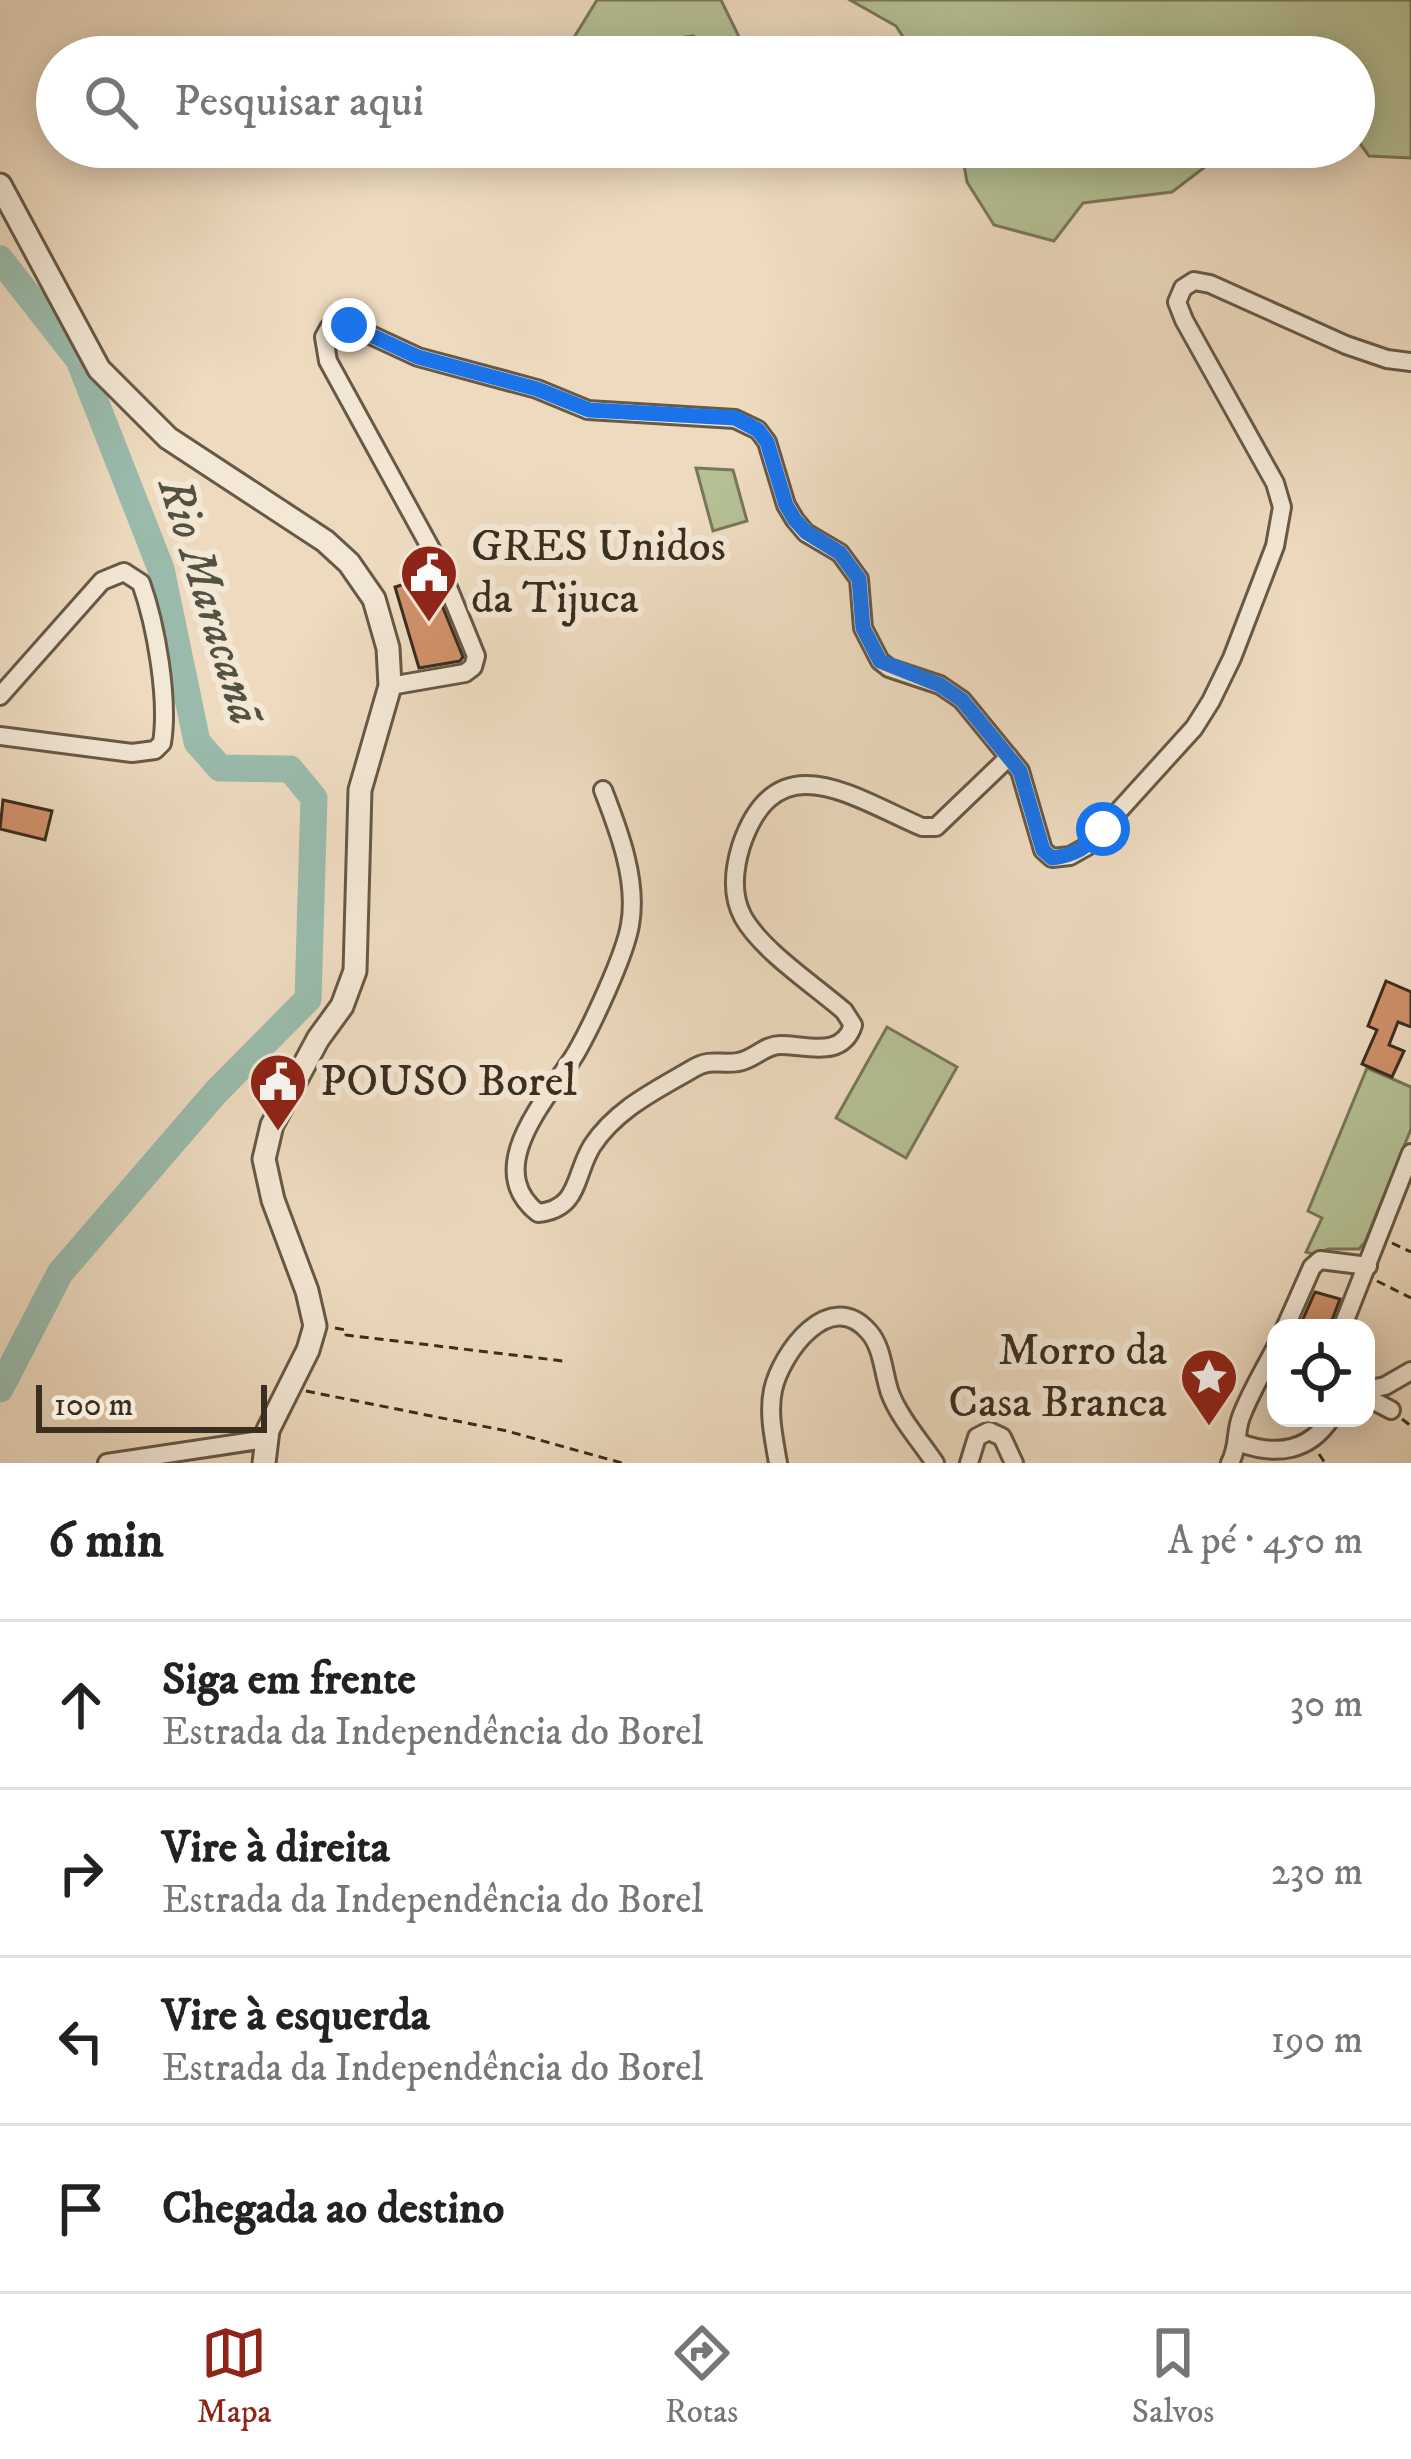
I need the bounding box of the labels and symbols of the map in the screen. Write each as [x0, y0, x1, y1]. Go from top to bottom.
route end [322, 298, 376, 352]
water label: Rio Maracanã [142, 468, 276, 735]
place label: GRES Unidos da Tijuca [471, 519, 726, 627]
public building icon: GRES Unidos da Tijuca [398, 542, 460, 624]
route start [1076, 802, 1130, 856]
public building icon: POUSO Borel [247, 1051, 309, 1133]
place label: POUSO Borel [320, 1054, 577, 1110]
place label: Morro da Casa Branca [948, 1323, 1167, 1431]
place icon: Morro da Casa Branca [1178, 1346, 1240, 1428]
scale bar [36, 1379, 267, 1432]

